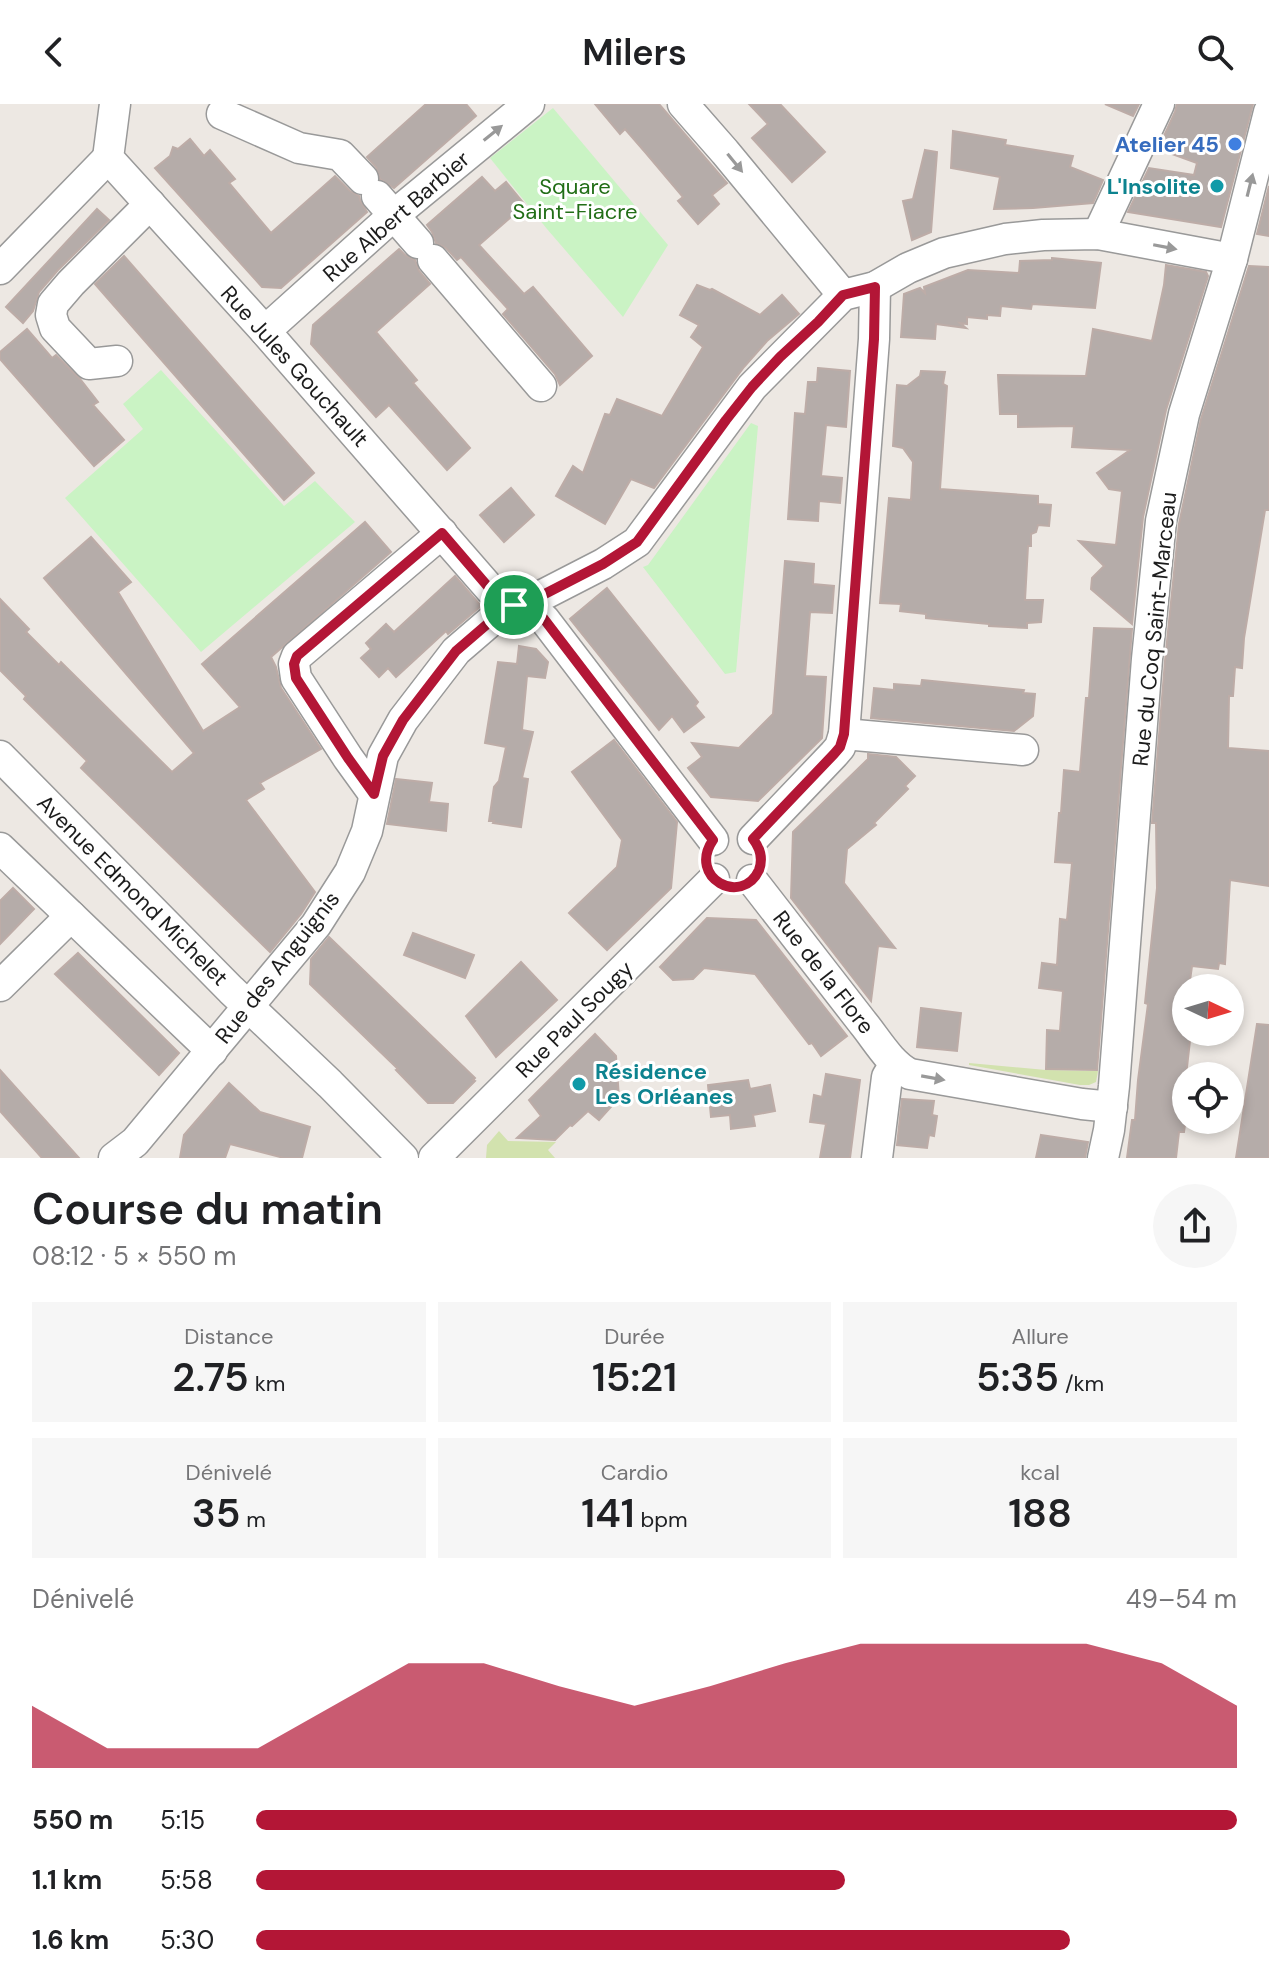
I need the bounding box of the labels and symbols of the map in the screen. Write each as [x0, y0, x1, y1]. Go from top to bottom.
one-way arrow [483, 125, 503, 142]
place label: Atelier 45 [1115, 130, 1219, 159]
marker: Atelier 45 [1226, 135, 1244, 153]
street label: Rue Albert Barbier [317, 145, 476, 288]
one-way arrow [726, 153, 742, 173]
park label: Square Saint-Fiacre [513, 172, 637, 226]
place label: L'Insolite [1107, 172, 1201, 201]
one-way arrow [1245, 173, 1257, 198]
marker: L'Insolite [1208, 177, 1226, 195]
one-way arrow [1153, 241, 1178, 253]
street label: Rue Jules Gouchault [214, 279, 375, 453]
street label: Rue du Coq Saint-Marceau [1126, 490, 1183, 768]
pin [480, 571, 548, 639]
street label: Avenue Edmond Michelet [31, 789, 234, 992]
street label: Rue des Anguignis [209, 885, 346, 1049]
street label: Rue de la Flore [766, 905, 881, 1040]
street label: Rue Paul Sougy [509, 954, 639, 1084]
north arrow [1172, 974, 1244, 1046]
place label: Résidence Les Orléanes [595, 1057, 734, 1111]
one-way arrow [920, 1072, 945, 1084]
marker: Résidence Les Orléanes [570, 1075, 588, 1093]

